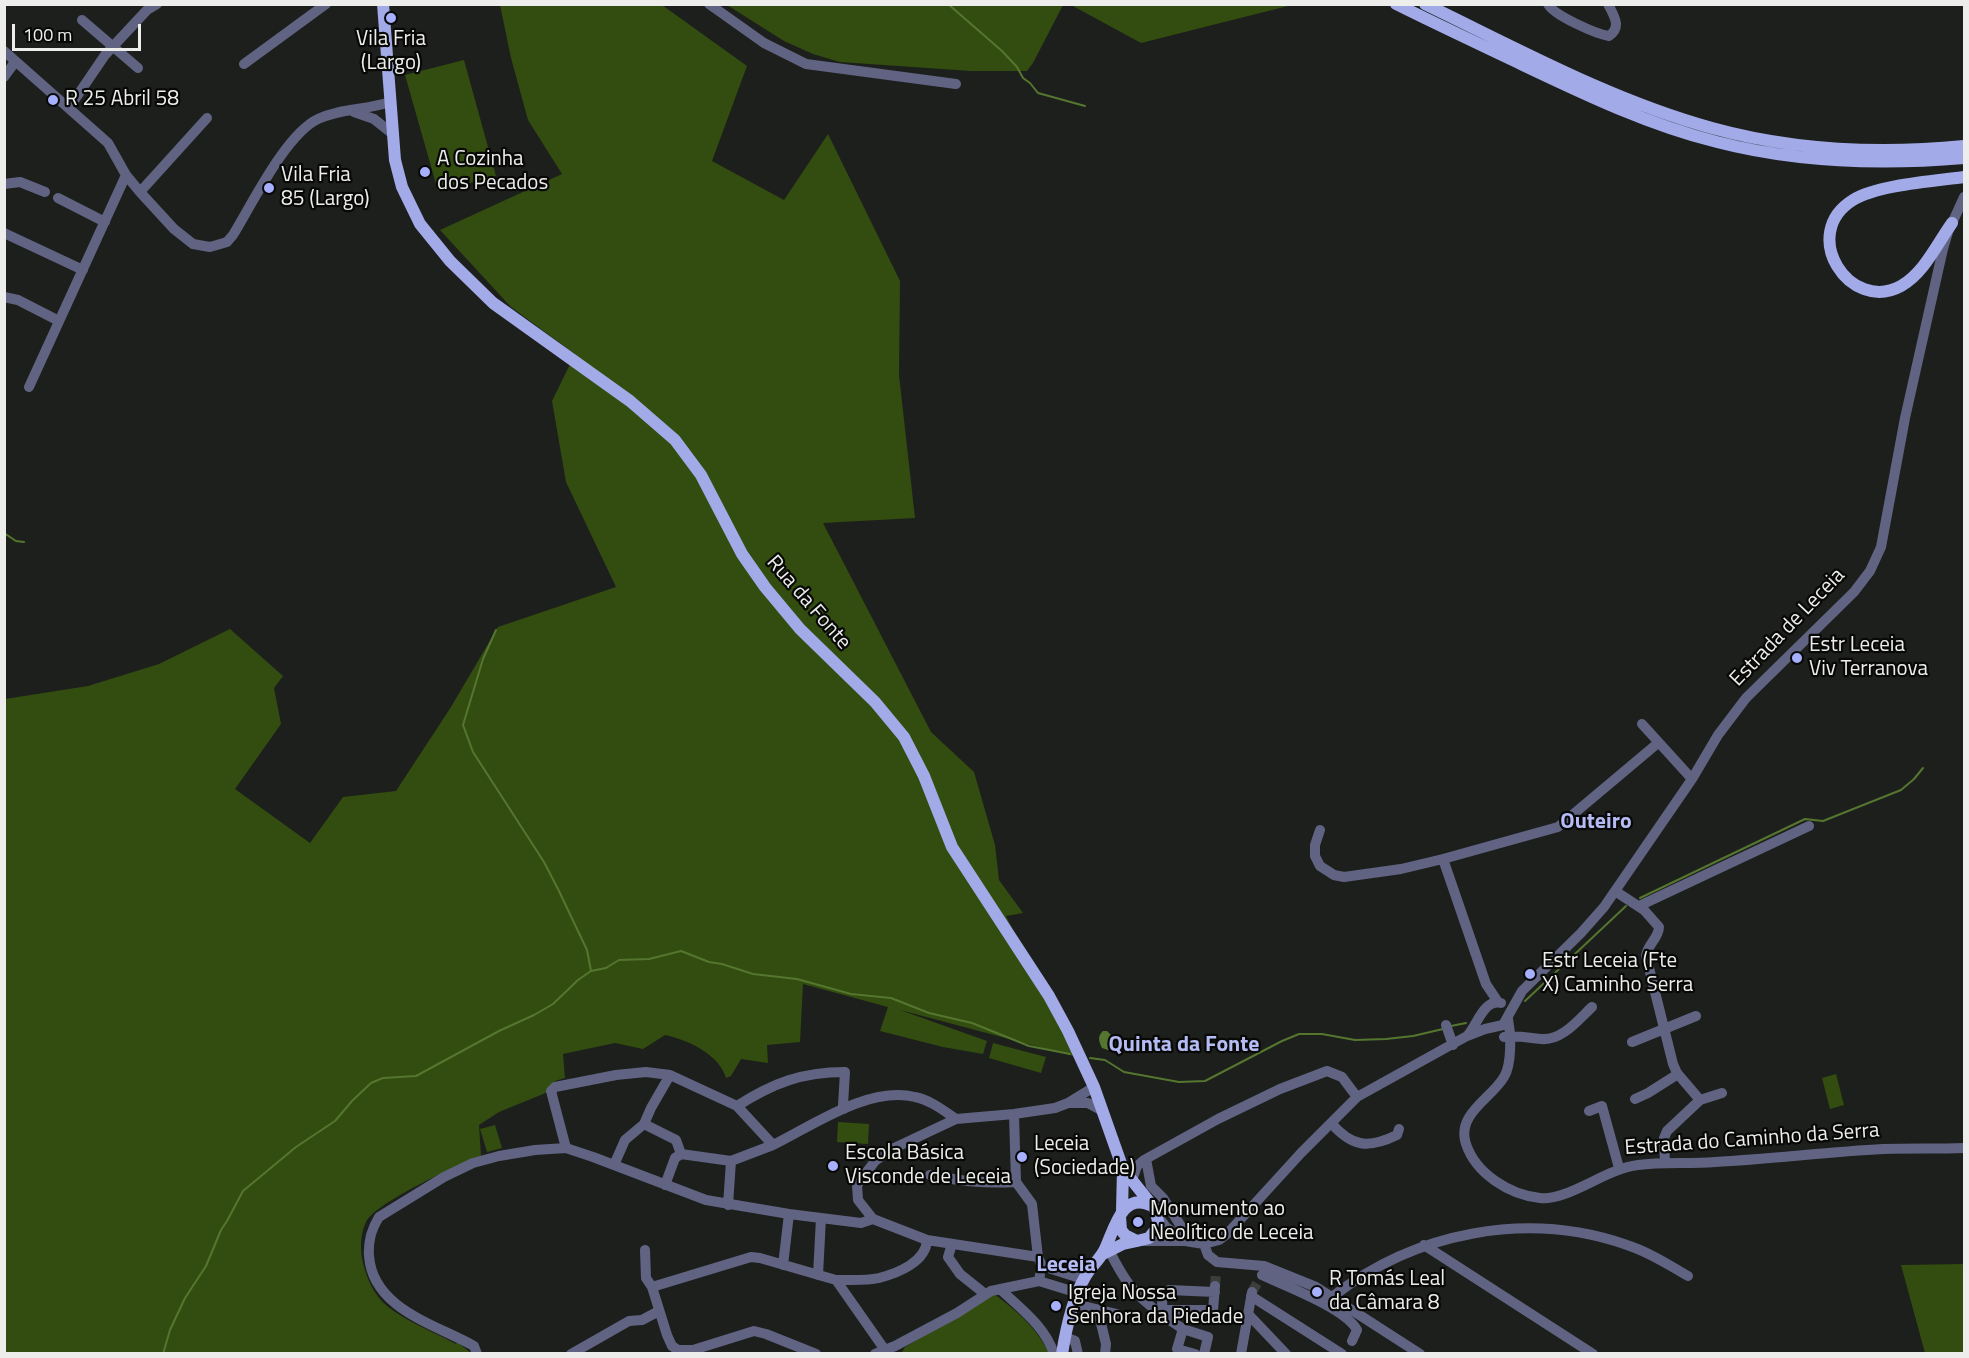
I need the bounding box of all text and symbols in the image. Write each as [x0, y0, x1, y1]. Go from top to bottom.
marker: Vila Fria (Largo) [384, 11, 398, 25]
scale bar [15, 12, 144, 50]
text: 100 m [23, 21, 72, 48]
place label: Vila Fria (Largo) [356, 27, 426, 77]
place label: R 25 Abril 58 [65, 87, 179, 113]
marker: R 25 Abril 58 [46, 93, 60, 107]
place label: A Cozinha dos Pecados [437, 147, 548, 197]
place label: Vila Fria 85 (Largo) [281, 163, 369, 213]
marker: A Cozinha dos Pecados [418, 165, 432, 179]
marker: Vila Fria 85 (Largo) [262, 181, 276, 195]
street label: Rua da Fonte [760, 551, 856, 655]
street label: Estrada de Leceia [1725, 564, 1851, 692]
place label: Estr Leceia Viv Terranova [1809, 633, 1928, 683]
marker: Estr Leceia Viv Terranova [1790, 651, 1804, 665]
district label: Outeiro [1560, 810, 1632, 836]
place label: Estr Leceia (Fte X) Caminho Serra [1542, 949, 1693, 999]
marker: Estr Leceia (Fte X) Caminho Serra [1523, 967, 1537, 981]
district label: Quinta da Fonte [1108, 1033, 1260, 1059]
street label: Estrada do Caminho da Serra [1624, 1119, 1880, 1161]
place label: Leceia (Sociedade) [1034, 1132, 1135, 1182]
place label: Escola Básica Visconde de Leceia [845, 1141, 1011, 1191]
marker: Leceia (Sociedade) [1015, 1150, 1029, 1164]
marker: Escola Básica Visconde de Leceia [826, 1159, 840, 1173]
place label: Monumento ao Neolítico de Leceia [1150, 1197, 1314, 1247]
marker: Monumento ao Neolítico de Leceia [1131, 1215, 1145, 1229]
district label: Leceia [1036, 1253, 1096, 1279]
place label: R Tomás Leal da Câmara 8 [1329, 1267, 1445, 1317]
place label: Igreja Nossa Senhora da Piedade [1068, 1281, 1243, 1331]
marker: R Tomás Leal da Câmara 8 [1310, 1285, 1324, 1299]
marker: Igreja Nossa Senhora da Piedade [1049, 1299, 1063, 1313]

